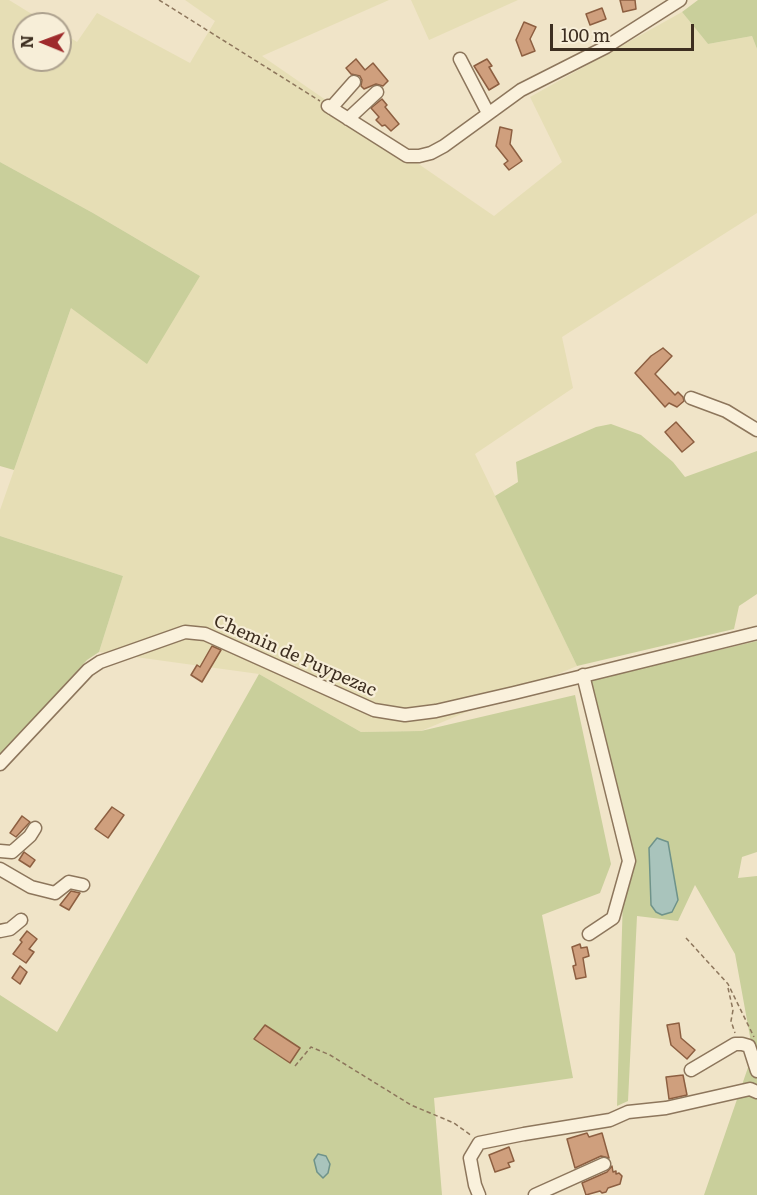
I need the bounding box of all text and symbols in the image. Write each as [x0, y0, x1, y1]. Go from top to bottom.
north arrow [12, 12, 72, 72]
scale bar [553, 12, 697, 50]
text: 100 m [561, 21, 610, 48]
text: N [14, 35, 38, 49]
street label: Chemin de Puypezac [210, 610, 380, 702]

